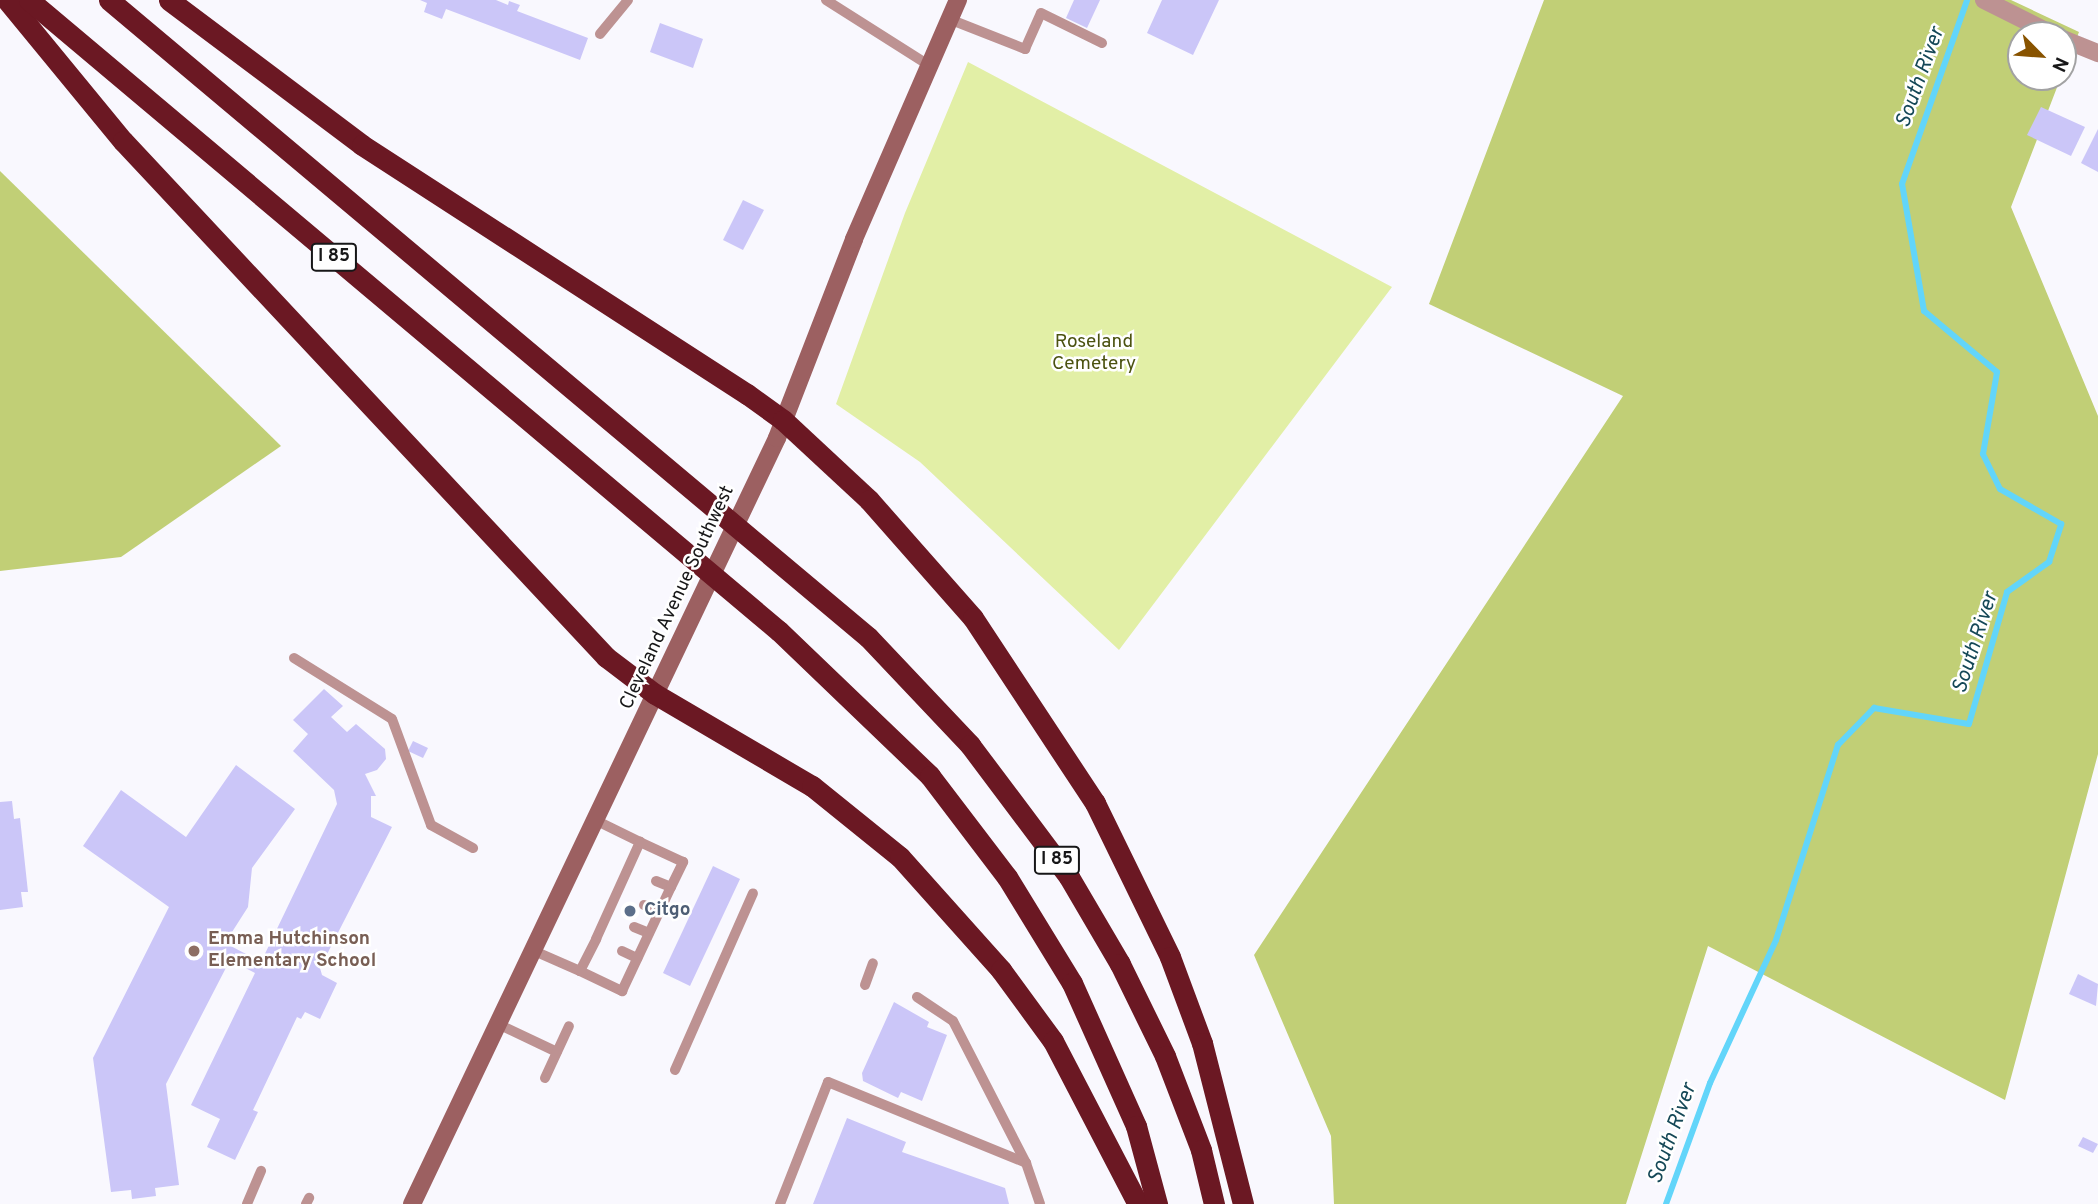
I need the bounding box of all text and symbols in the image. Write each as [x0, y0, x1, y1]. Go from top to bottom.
north arrow [2007, 21, 2077, 91]
water label: South River [1891, 24, 1951, 132]
text: N [2045, 53, 2073, 75]
road number: I 85 [310, 243, 358, 272]
park label: Roseland Cemetery [1052, 332, 1136, 376]
street label: Cleveland Avenue Southwest [616, 482, 740, 714]
water label: South River [1948, 589, 2004, 697]
road number: I 85 [1032, 846, 1082, 874]
place label: Citgo [644, 900, 690, 922]
marker: Citgo [622, 903, 638, 919]
place label: Emma Hutchinson Elementary School [208, 929, 376, 973]
marker: Emma Hutchinson Elementary School [186, 943, 202, 959]
water label: South River [1643, 1080, 1703, 1188]

